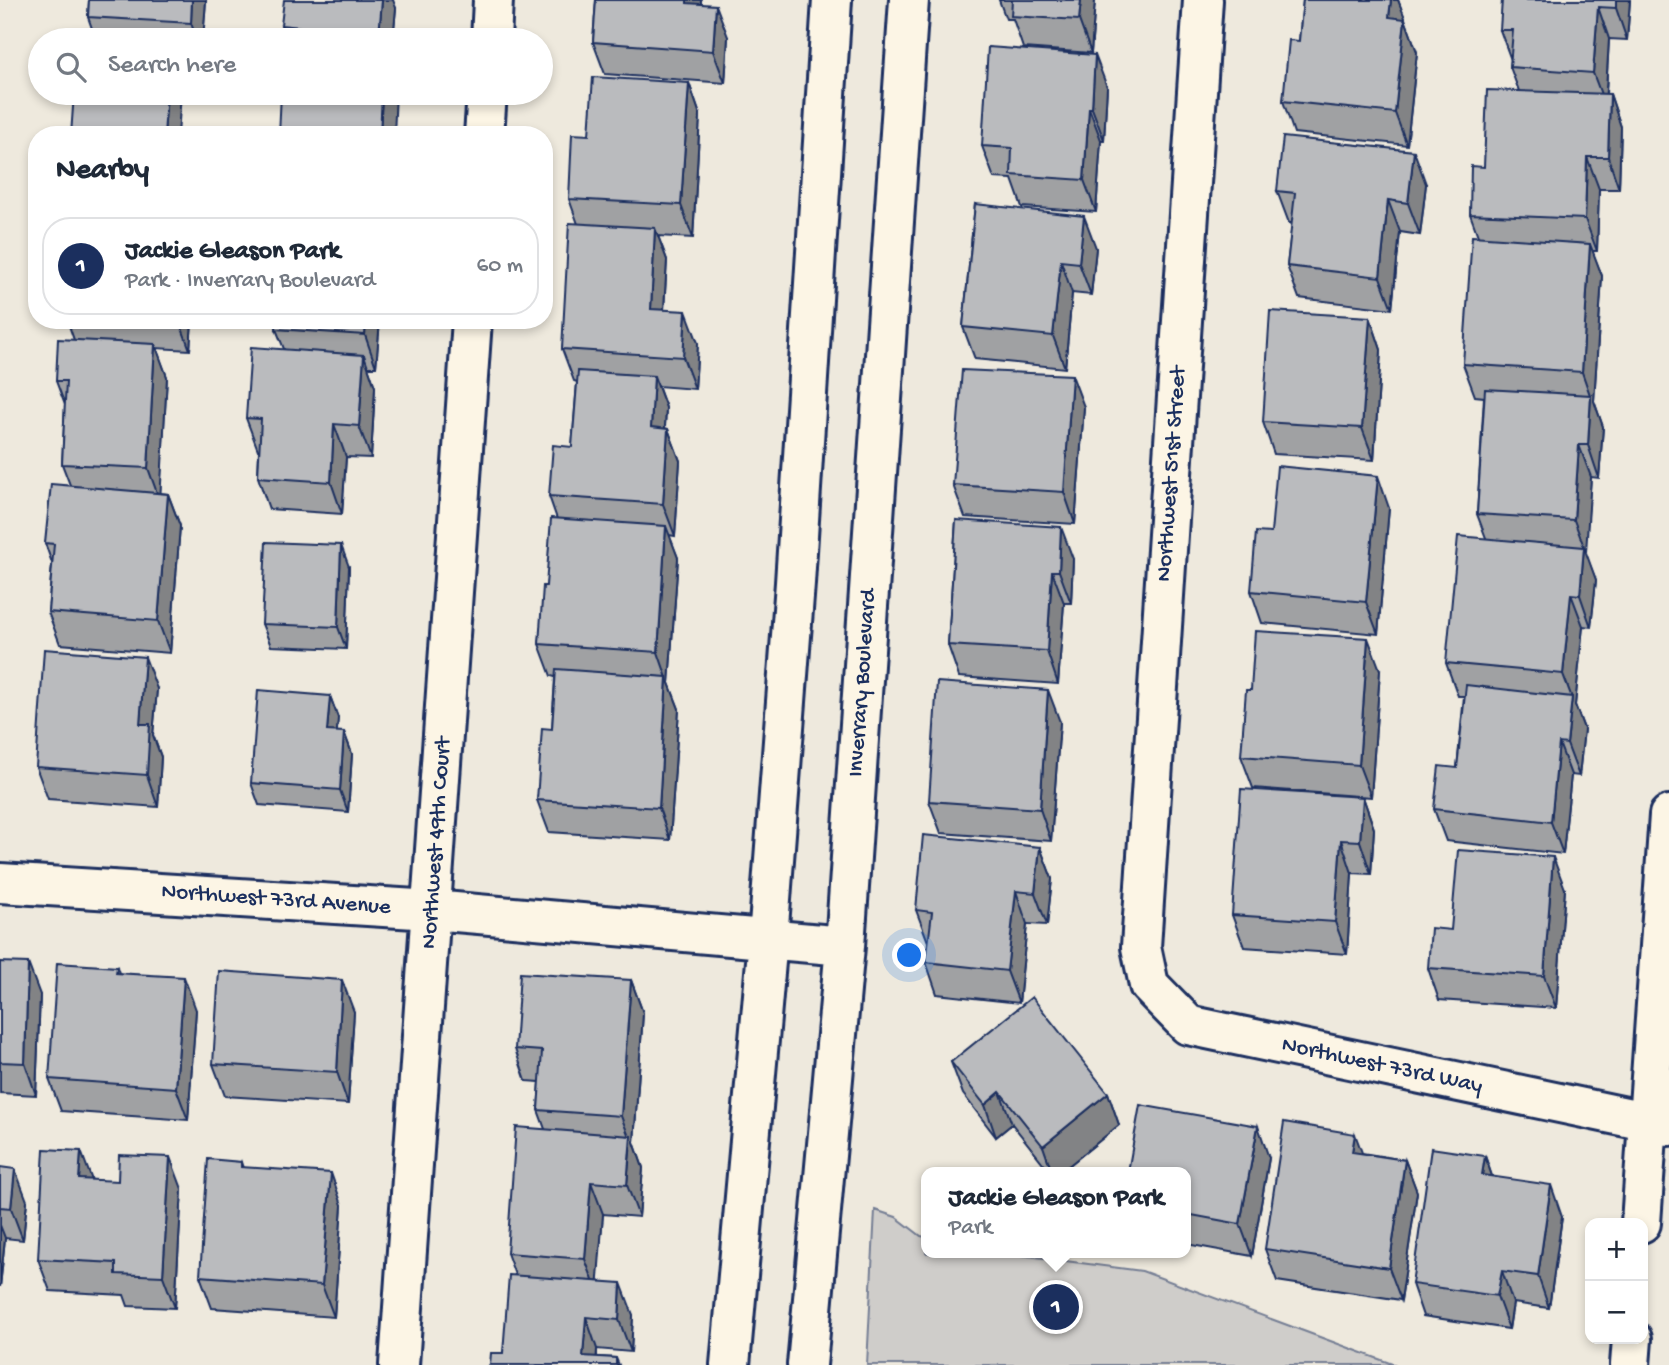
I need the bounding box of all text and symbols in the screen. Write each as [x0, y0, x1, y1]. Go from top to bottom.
search box [28, 28, 553, 105]
icon: search [52, 48, 90, 86]
text: Search here [108, 51, 236, 82]
text: Nearby [56, 154, 149, 189]
text: Jackie Gleason Park [125, 237, 340, 268]
text: 1 [76, 253, 86, 280]
text: 60 m [477, 253, 523, 280]
text: Park · Inverrary Boulevard [125, 268, 375, 295]
street label: Northwest 51st Street [1151, 364, 1193, 583]
street label: Inverrary Boulevard [843, 587, 883, 778]
street label: Northwest 49th Court [416, 735, 458, 950]
street label: Northwest 73rd Avenue [160, 879, 393, 922]
your location [892, 938, 926, 972]
street label: Northwest 73rd Way [1279, 1032, 1485, 1100]
popup [921, 1167, 1191, 1258]
text: Jackie Gleason Park [949, 1184, 1163, 1215]
text: Park [949, 1215, 992, 1242]
map controls [1585, 1218, 1648, 1344]
button: + [1585, 1218, 1648, 1281]
pin: 1 [1033, 1281, 1079, 1333]
button: − [1585, 1281, 1648, 1344]

